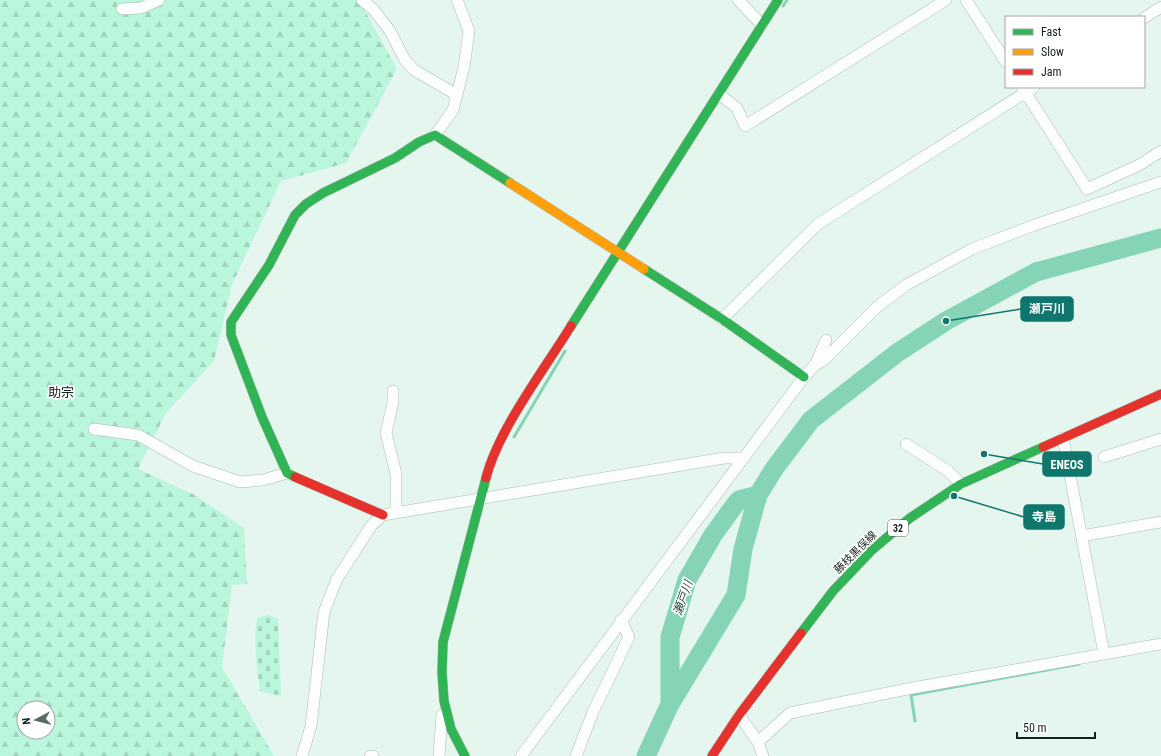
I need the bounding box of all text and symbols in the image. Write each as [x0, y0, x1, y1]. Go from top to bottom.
legend [1005, 16, 1145, 88]
text: Fast [1041, 25, 1062, 39]
text: Slow [1041, 45, 1064, 59]
text: Jam [1041, 65, 1062, 79]
callout: 瀬戸川 [1021, 297, 1073, 321]
text: 瀬戸川 [1029, 302, 1065, 316]
district label: 助宗 [48, 385, 74, 400]
callout: ENEOS [1043, 452, 1091, 476]
text: ENEOS [1051, 458, 1084, 472]
callout: 寺島 [1024, 505, 1064, 529]
text: 寺島 [1032, 510, 1056, 524]
road number: 32 [888, 520, 908, 536]
street label: 藤枝黒俣線 [831, 528, 879, 576]
water label: 瀬戸川 [671, 577, 696, 617]
north arrow [16, 700, 56, 740]
scale bar [1017, 714, 1095, 740]
text: N [20, 717, 33, 725]
text: 50 m [1023, 721, 1047, 735]

